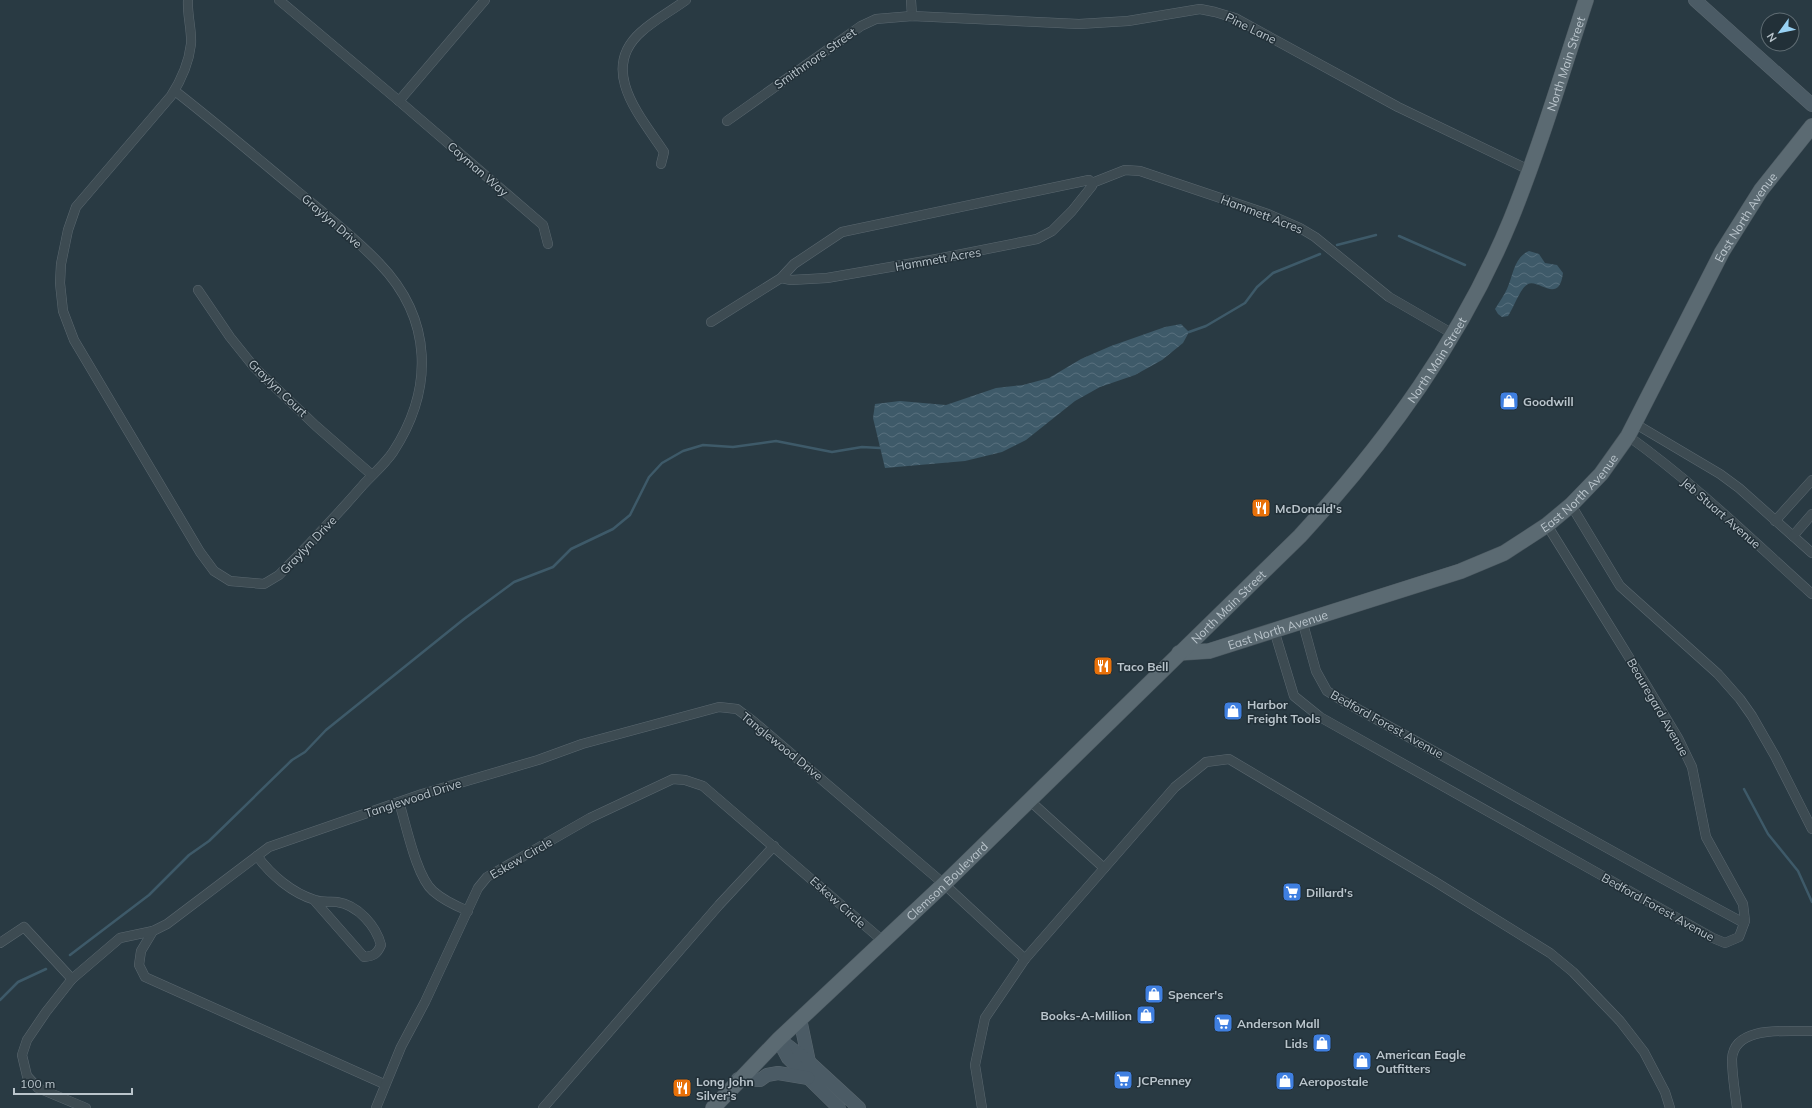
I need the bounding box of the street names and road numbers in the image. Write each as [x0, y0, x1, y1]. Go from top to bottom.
street label: Pine Lane [1223, 9, 1279, 47]
street label: North Main Street [1543, 14, 1588, 113]
street label: Smithmore Street [771, 24, 859, 92]
street label: Cayman Way [445, 139, 512, 200]
street label: East North Avenue [1711, 169, 1780, 264]
street label: Graylyn Drive [299, 191, 365, 251]
street label: Hammett Acres [1219, 191, 1305, 237]
street label: Hammett Acres [894, 244, 982, 274]
street label: North Main Street [1404, 314, 1469, 405]
street label: Graylyn Court [245, 356, 311, 420]
street label: East North Avenue [1537, 451, 1621, 535]
street label: Jeb Stuart Avenue [1678, 474, 1764, 552]
street label: Graylyn Drive [277, 513, 339, 577]
street label: North Main Street [1187, 567, 1269, 646]
street label: East North Avenue [1226, 606, 1329, 652]
street label: Beauregard Avenue [1624, 655, 1692, 759]
street label: Bedford Forest Avenue [1328, 687, 1446, 761]
street label: Tanglewood Drive [738, 709, 826, 783]
street label: Tanglewood Drive [363, 775, 463, 821]
street label: Eskew Circle [487, 834, 555, 882]
street label: Clemson Boulevard [903, 838, 991, 923]
street label: Bedford Forest Avenue [1599, 870, 1717, 944]
street label: Eskew Circle [807, 873, 869, 931]

